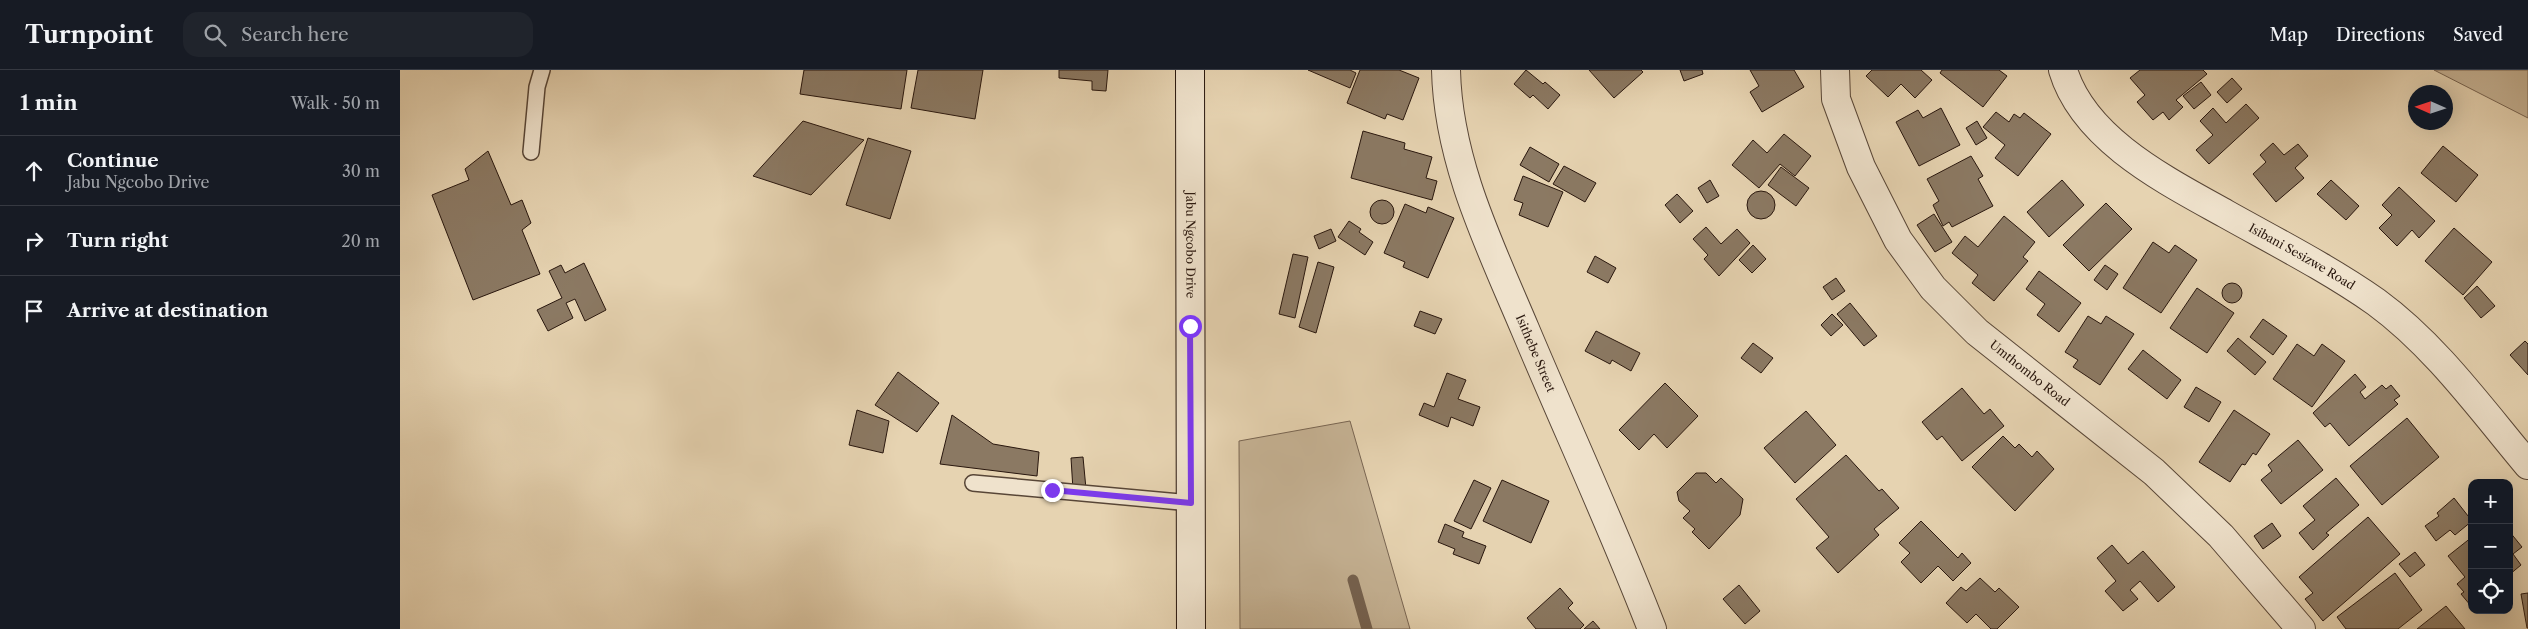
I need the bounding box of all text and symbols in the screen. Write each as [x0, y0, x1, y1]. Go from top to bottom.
search box [183, 12, 533, 57]
text: Turnpoint [25, 20, 153, 49]
icon: search [201, 21, 229, 49]
text: Search here [241, 23, 349, 46]
text: Map [2269, 24, 2308, 46]
text: Directions [2336, 24, 2425, 46]
text: Saved [2453, 24, 2503, 46]
north arrow [2408, 85, 2453, 130]
text: 1 min [20, 90, 78, 115]
text: Walk · 50 m [291, 93, 380, 113]
text: Continue [67, 149, 159, 172]
icon: ahead [20, 157, 48, 185]
text: 30 m [342, 161, 380, 181]
text: Jabu Ngcobo Drive [67, 172, 209, 192]
street label: Jabu Ngcobo Drive [1183, 190, 1198, 299]
street label: Isibani Sesizwe Road [2246, 220, 2358, 293]
icon: right [20, 227, 48, 255]
text: Turn right [67, 229, 168, 252]
text: 20 m [341, 231, 380, 251]
icon: arrive [20, 297, 48, 325]
text: Arrive at destination [67, 299, 268, 322]
street label: Isithebe Street [1513, 312, 1559, 395]
route start [1179, 315, 1202, 338]
street label: Umthombo Road [1987, 337, 2074, 410]
route end [1041, 479, 1064, 502]
map controls [2468, 479, 2513, 614]
button: + [2468, 479, 2513, 524]
button: − [2468, 524, 2513, 569]
button: locate [2468, 569, 2513, 614]

